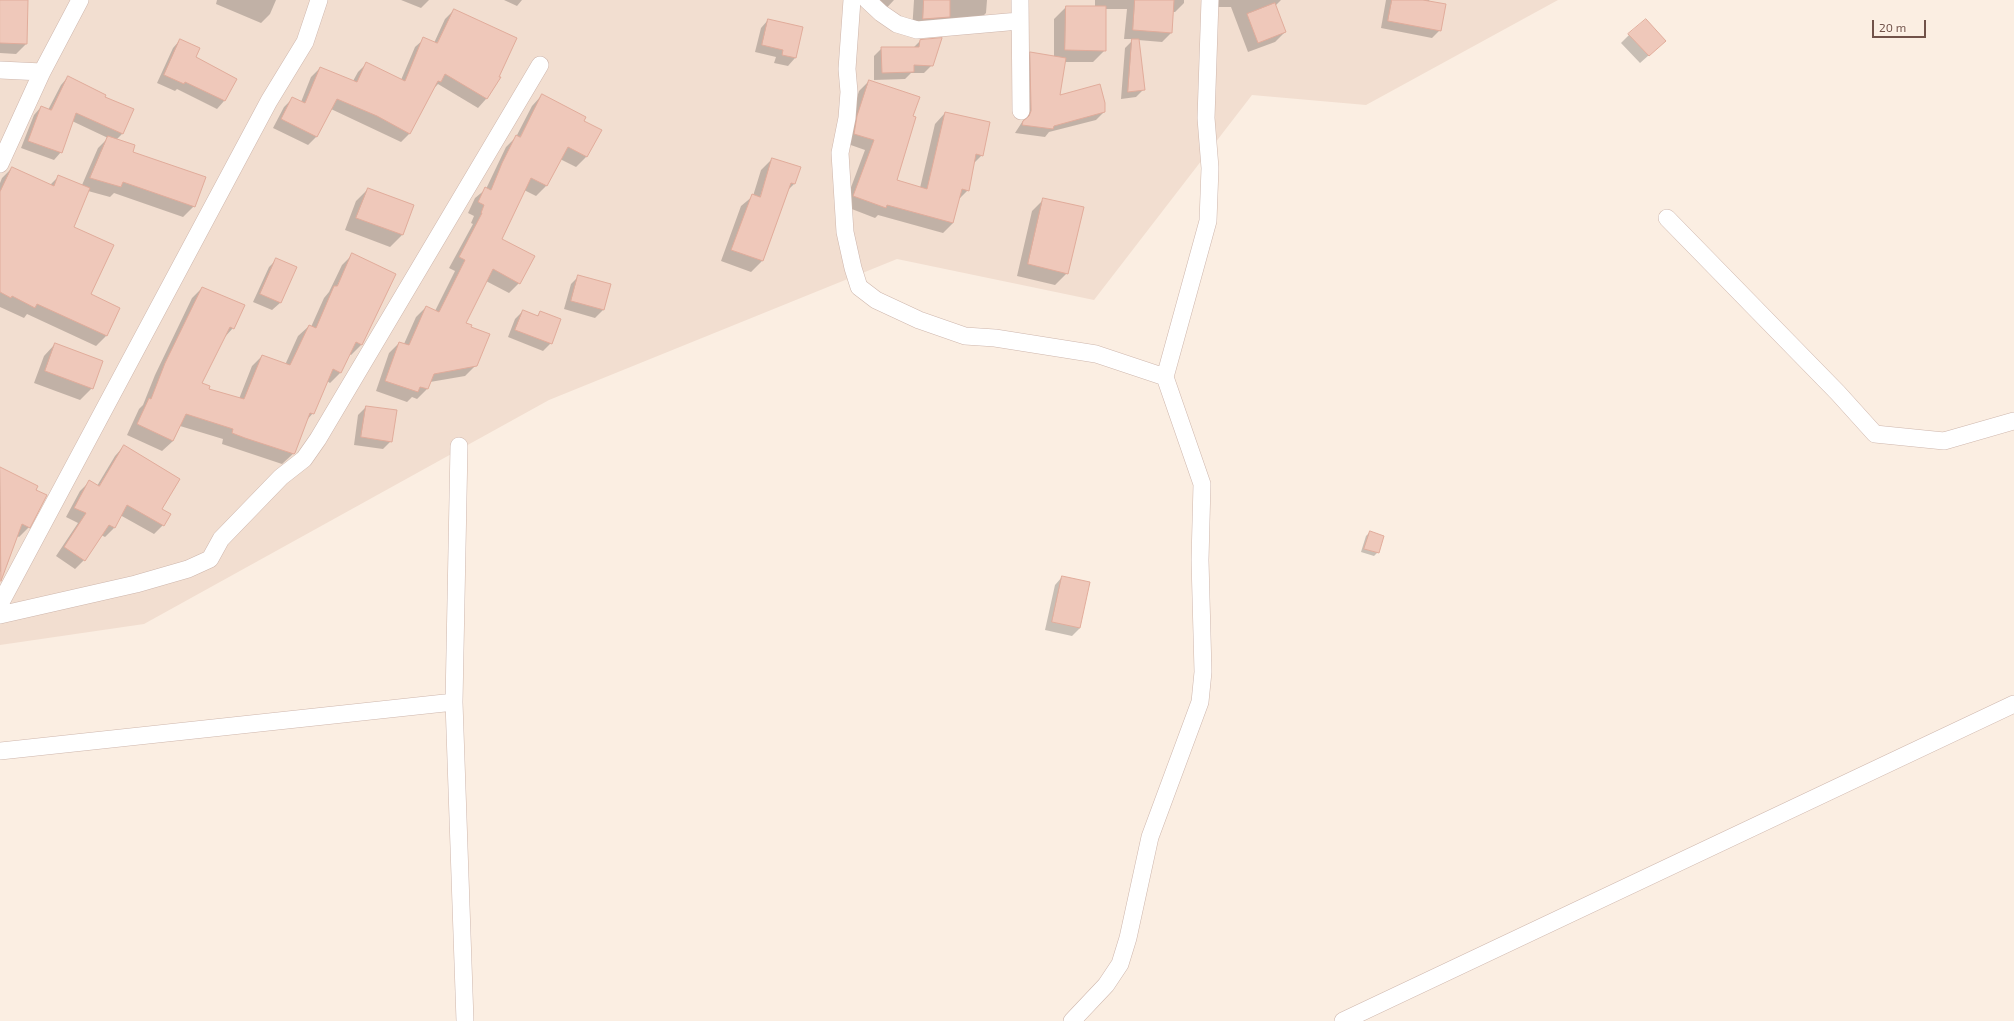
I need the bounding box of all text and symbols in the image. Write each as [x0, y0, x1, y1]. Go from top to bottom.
scale bar [1874, 12, 1928, 38]
text: 20 m [1879, 20, 1906, 34]

